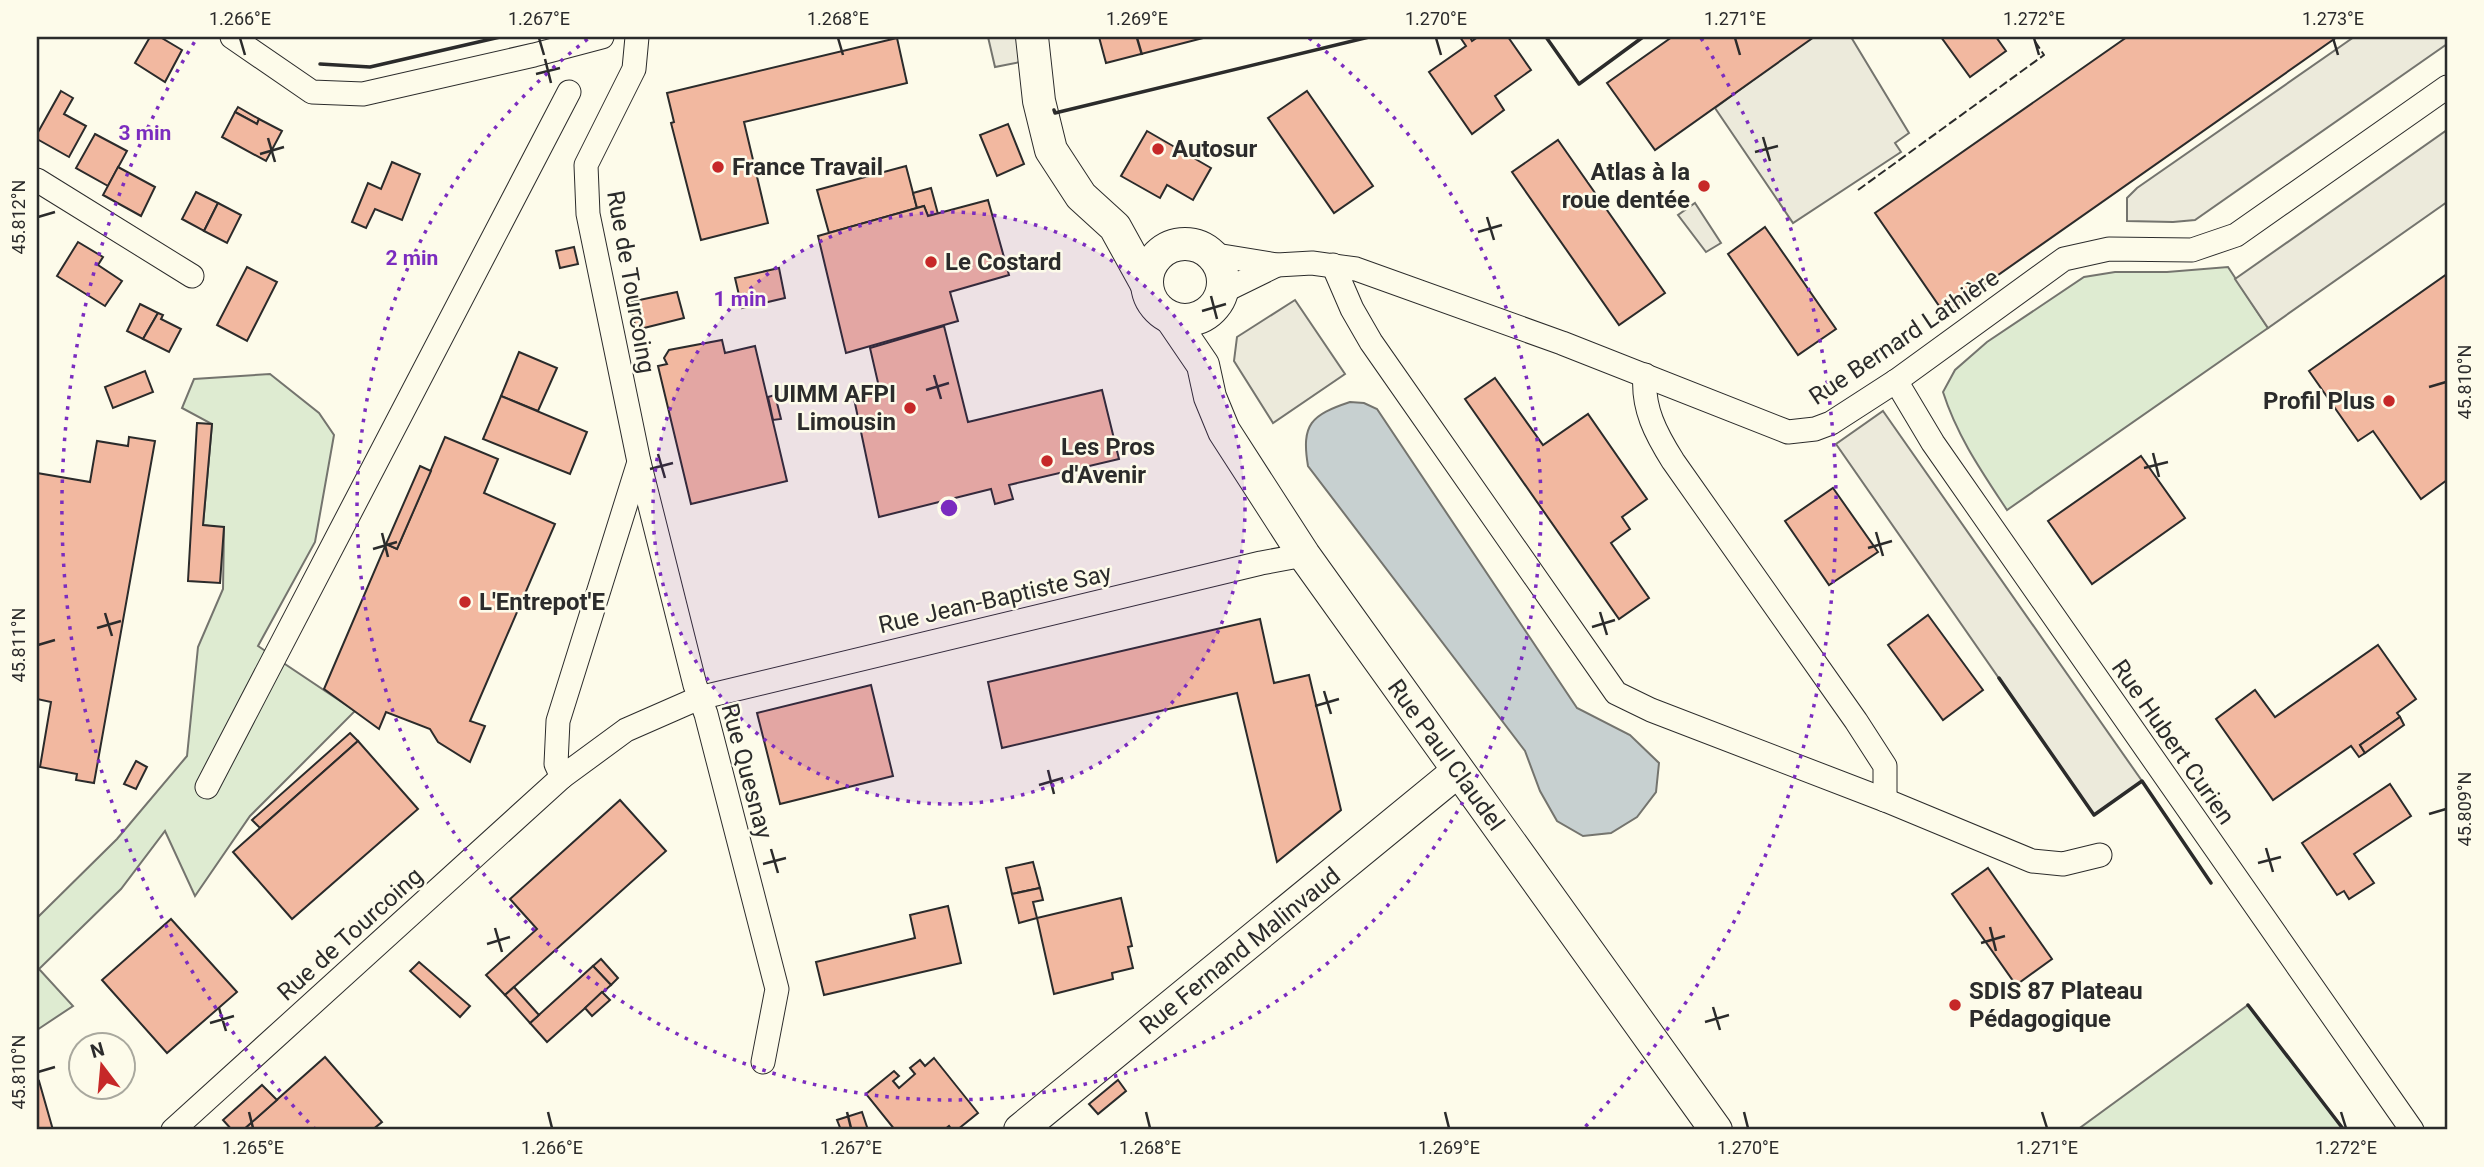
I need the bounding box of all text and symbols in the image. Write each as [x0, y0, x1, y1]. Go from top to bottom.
text: 1.266°E [209, 8, 271, 29]
text: 1.267°E [508, 8, 570, 29]
text: 1.268°E [807, 8, 869, 29]
text: 1.269°E [1106, 8, 1168, 29]
text: 1.270°E [1405, 8, 1467, 29]
text: 1.271°E [1704, 8, 1766, 29]
text: 1.272°E [2003, 8, 2065, 29]
text: 1.273°E [2302, 8, 2364, 29]
text: 3 min [119, 121, 171, 145]
place label: Autosur [1172, 135, 1258, 163]
marker: Autosur [1150, 141, 1166, 157]
place label: France Travail [732, 153, 883, 181]
place label: Atlas à la roue dentée [1562, 158, 1690, 214]
marker: France Travail [710, 159, 726, 175]
marker: Atlas à la roue dentée [1696, 178, 1712, 194]
text: 45.812°N [8, 180, 29, 254]
street label: Rue de Tourcoing [601, 188, 661, 376]
text: 2 min [386, 246, 438, 270]
place label: Le Costard [945, 248, 1062, 276]
marker: Le Costard [923, 254, 939, 270]
street label: Rue Bernard Lathière [1804, 263, 2004, 411]
text: 1 min [714, 287, 766, 311]
text: 45.810°N [2454, 345, 2475, 419]
place label: UIMM AFPI Limousin [773, 380, 896, 436]
place label: Profil Plus [2263, 387, 2375, 415]
marker: Profil Plus [2381, 393, 2397, 409]
marker: UIMM AFPI Limousin [902, 400, 918, 416]
place label: Les Pros d'Avenir [1061, 433, 1155, 489]
marker: Les Pros d'Avenir [1039, 453, 1055, 469]
centre of rings [937, 496, 961, 520]
street label: Rue Jean-Baptiste Say [876, 558, 1115, 639]
place label: L'Entrepot'E [479, 588, 605, 616]
marker: L'Entrepot'E [457, 594, 473, 610]
text: 45.811°N [8, 608, 29, 682]
street label: Rue Hubert Curien [2106, 654, 2240, 830]
street label: Rue Paul Claudel [1382, 674, 1510, 836]
street label: Rue Quesnay [715, 700, 779, 842]
text: 45.809°N [2454, 772, 2475, 846]
street label: Rue de Tourcoing [272, 862, 428, 1006]
street label: Rue Fernand Malinvaud [1134, 862, 1346, 1040]
place label: SDIS 87 Plateau Pédagogique [1969, 977, 2143, 1033]
marker: SDIS 87 Plateau Pédagogique [1947, 997, 1963, 1013]
north arrow [66, 1030, 136, 1100]
text: 45.810°N [8, 1035, 29, 1109]
text: N [88, 1037, 107, 1063]
text: 1.265°E [222, 1137, 284, 1158]
text: 1.266°E [521, 1137, 583, 1158]
text: 1.267°E [820, 1137, 882, 1158]
text: 1.268°E [1119, 1137, 1181, 1158]
text: 1.269°E [1418, 1137, 1480, 1158]
text: 1.270°E [1717, 1137, 1779, 1158]
text: 1.271°E [2016, 1137, 2078, 1158]
text: 1.272°E [2315, 1137, 2377, 1158]

